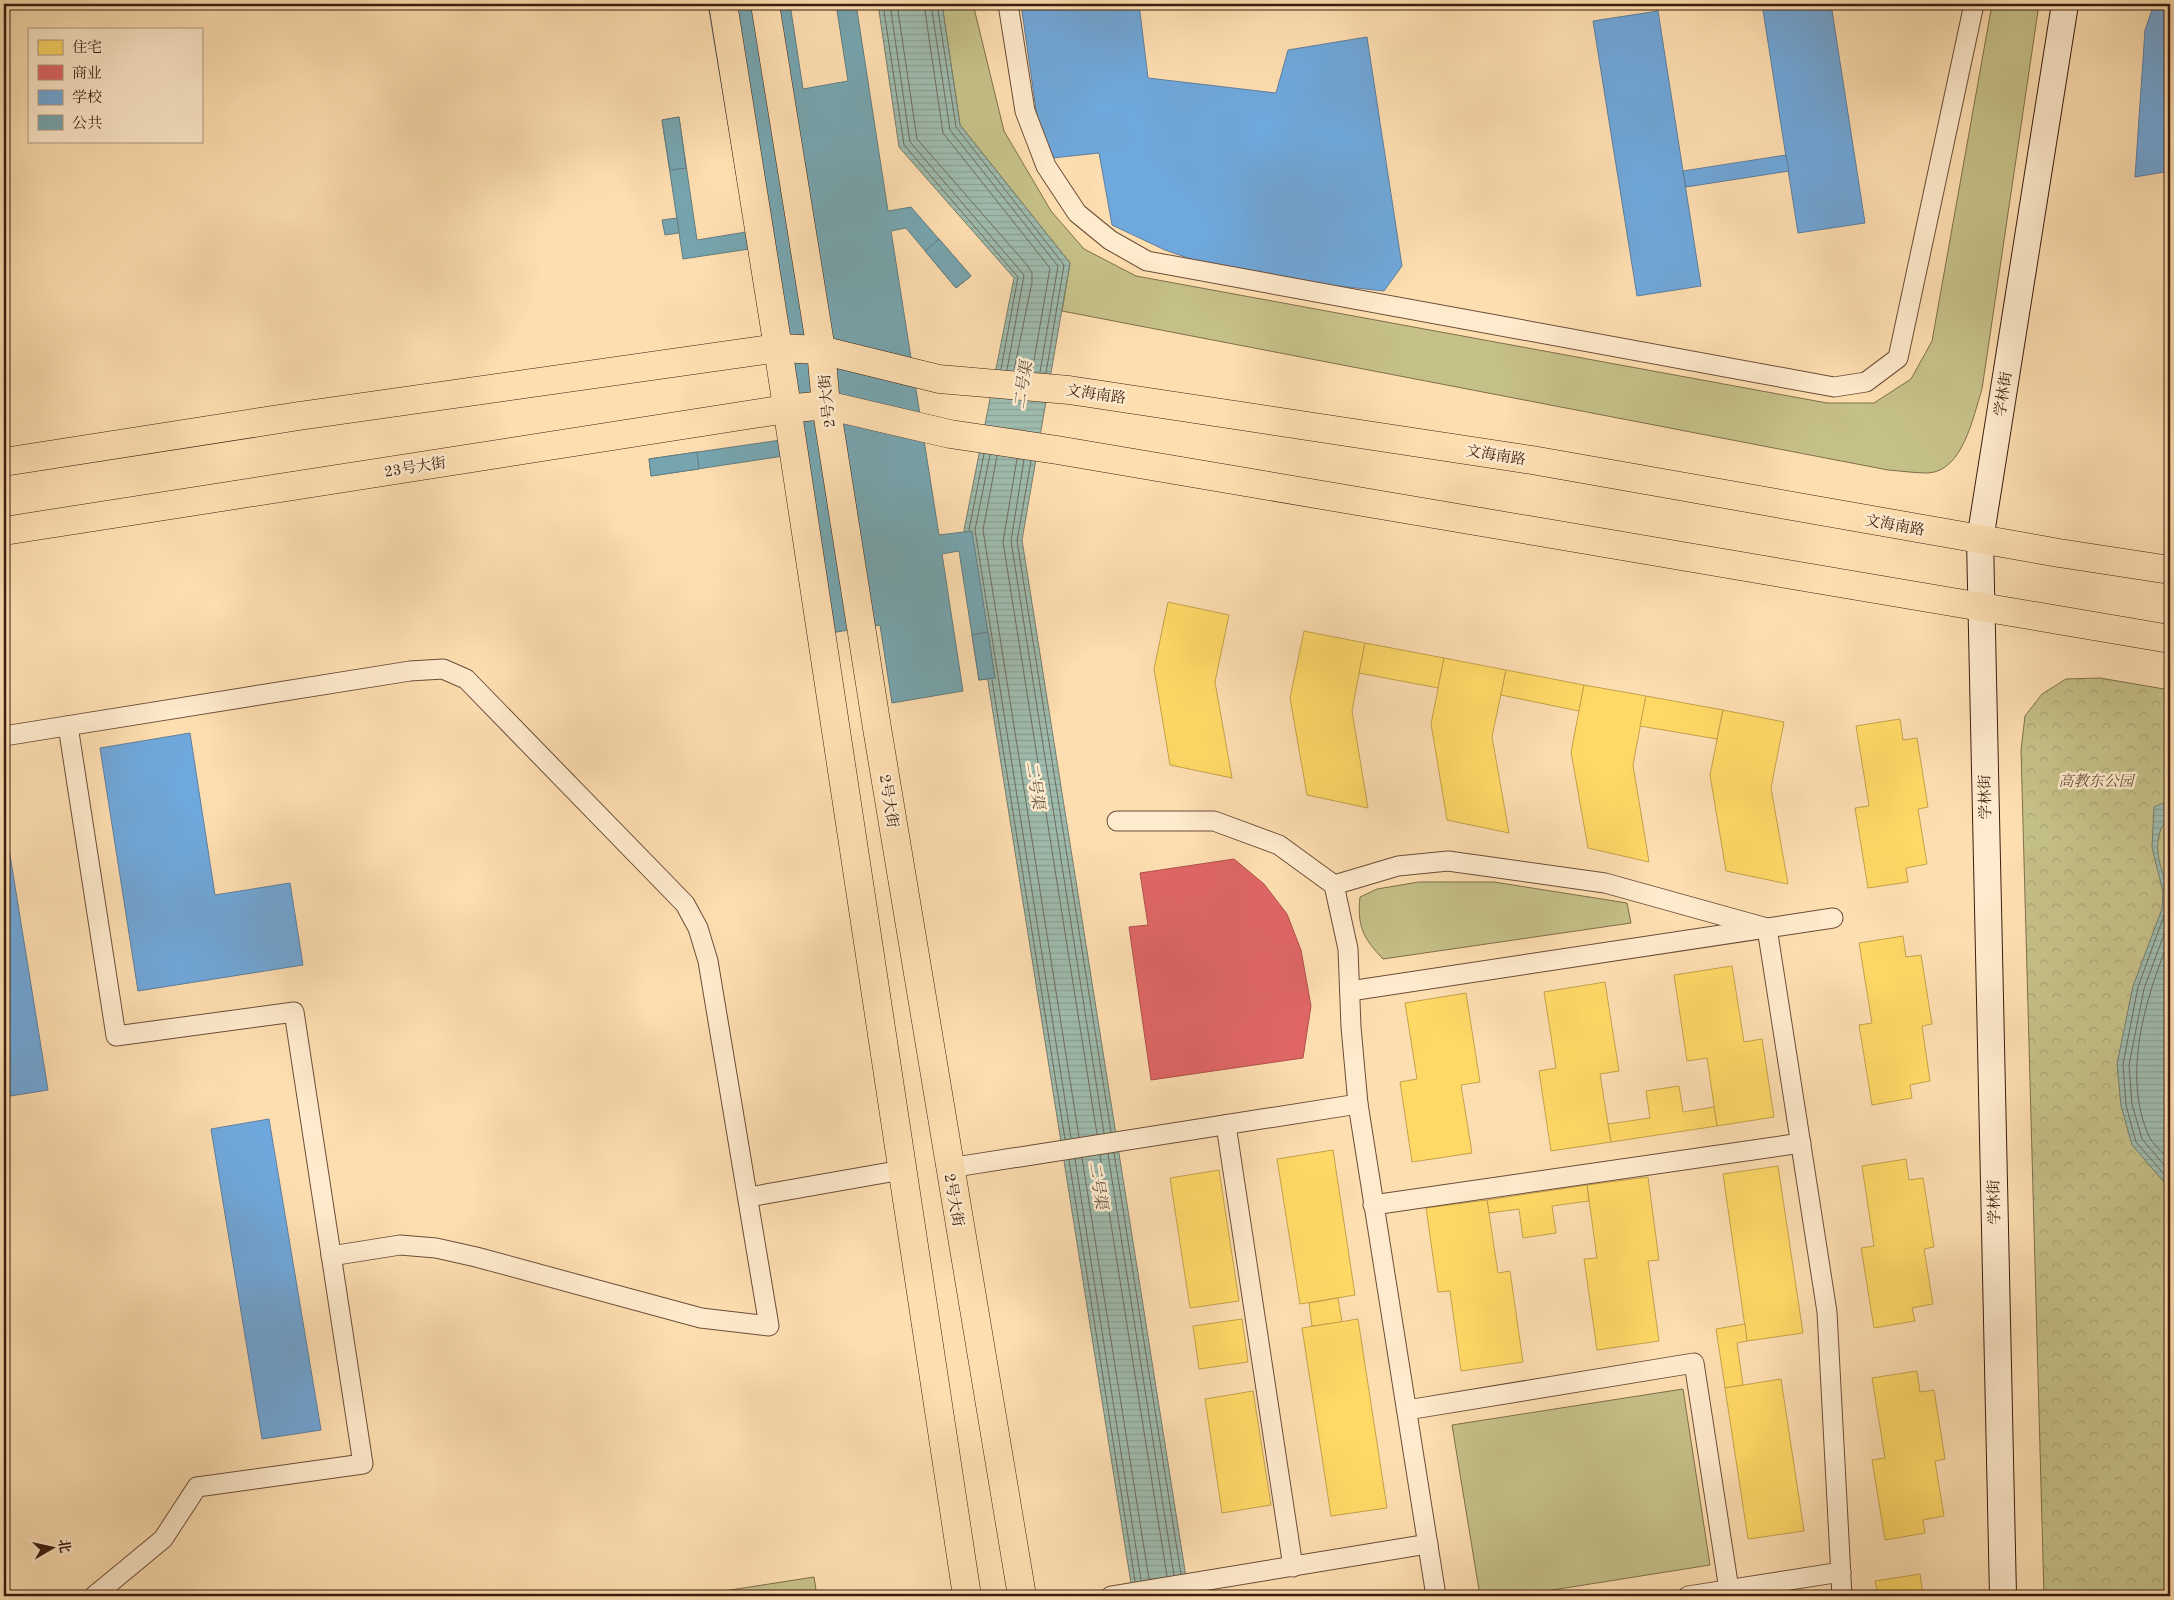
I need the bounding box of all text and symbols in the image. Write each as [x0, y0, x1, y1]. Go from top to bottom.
legend [28, 28, 202, 142]
text: 住宅 [72, 39, 102, 56]
text: 商业 [72, 65, 102, 82]
text: 学校 [72, 89, 102, 106]
text: 公共 [72, 115, 102, 132]
water label: 二号渠 [1010, 358, 1036, 410]
street label: 学林街 [1992, 371, 2015, 418]
street label: 2号大街 [816, 373, 839, 429]
street label: 文海南路 [1065, 382, 1127, 407]
street label: 文海南路 [1465, 442, 1527, 469]
street label: 23号大街 [383, 454, 447, 481]
street label: 文海南路 [1864, 512, 1926, 539]
water label: 二号渠 [1022, 760, 1048, 812]
street label: 2号大街 [876, 773, 901, 829]
park label: 高教东公园 [2058, 773, 2135, 790]
street label: 学林街 [1977, 774, 1994, 820]
water label: 二号渠 [1085, 1160, 1111, 1212]
street label: 2号大街 [940, 1172, 967, 1228]
street label: 学林街 [1986, 1179, 2003, 1225]
north arrow [28, 1522, 78, 1572]
text: 北 [56, 1538, 73, 1554]

